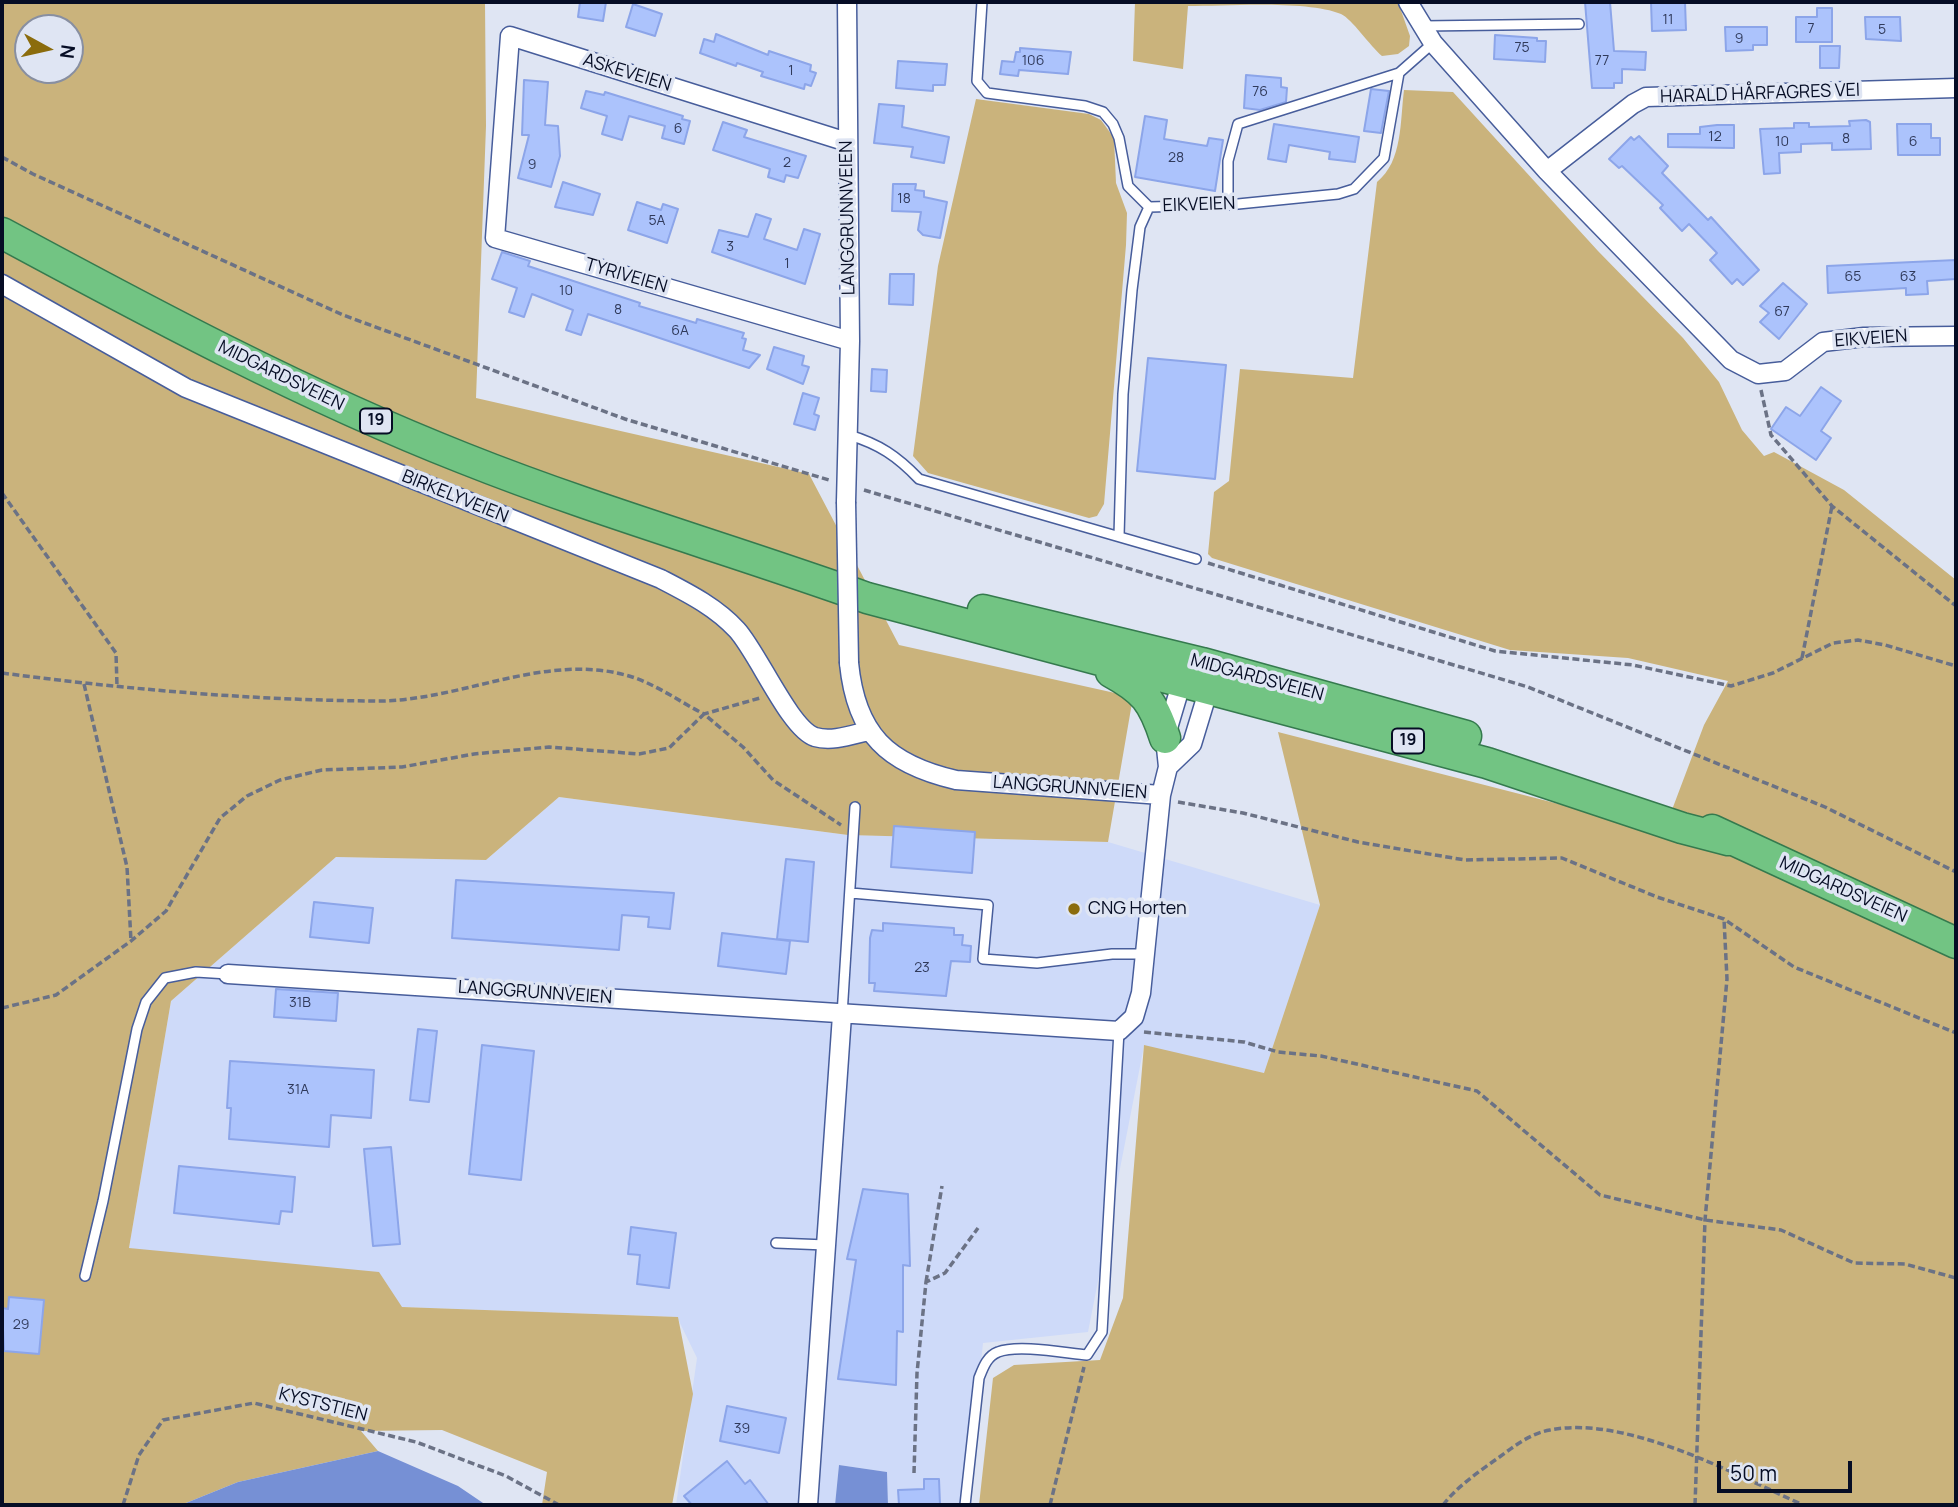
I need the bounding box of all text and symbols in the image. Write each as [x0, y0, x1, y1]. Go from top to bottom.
house number: 11 [1663, 12, 1673, 28]
north arrow [14, 14, 84, 84]
house number: 7 [1807, 21, 1815, 37]
house number: 5 [1878, 22, 1886, 38]
house number: 9 [1735, 31, 1743, 47]
house number: 75 [1514, 40, 1530, 56]
text: N [54, 43, 82, 60]
street label: ASKEVEIEN [580, 49, 674, 97]
house number: 106 [1022, 53, 1044, 69]
house number: 77 [1595, 53, 1609, 69]
house number: 1 [788, 63, 794, 79]
street label: HARALD HÅRFAGRES VEI [1660, 80, 1860, 108]
house number: 76 [1252, 84, 1268, 100]
house number: 6 [674, 121, 682, 137]
house number: 12 [1708, 129, 1722, 145]
house number: 8 [1842, 131, 1850, 147]
house number: 10 [1775, 134, 1789, 150]
house number: 6 [1909, 134, 1917, 150]
street label: LANGGRUNNVEIEN [836, 140, 860, 296]
house number: 28 [1168, 150, 1184, 166]
house number: 2 [783, 155, 791, 171]
house number: 9 [528, 157, 536, 173]
house number: 18 [897, 191, 911, 207]
street label: EIKVEIEN [1162, 193, 1236, 217]
house number: 5A [649, 213, 665, 229]
house number: 3 [726, 239, 734, 255]
street label: TYRIVEIEN [582, 254, 670, 298]
house number: 1 [784, 256, 790, 272]
house number: 65 [1845, 269, 1861, 285]
house number: 63 [1900, 269, 1916, 285]
house number: 10 [559, 283, 573, 299]
house number: 8 [614, 302, 622, 318]
house number: 67 [1774, 304, 1790, 320]
house number: 6A [671, 323, 689, 339]
street label: EIKVEIEN [1834, 326, 1908, 352]
street label: MIDGARDSVEIEN [215, 336, 347, 416]
road number: 19 [360, 408, 392, 434]
street label: BIRKELYVEIEN [399, 466, 511, 528]
street label: MIDGARDSVEIEN [1188, 650, 1326, 706]
road number: 19 [1392, 728, 1424, 754]
street label: LANGGRUNNVEIEN [992, 772, 1148, 804]
street label: MIDGARDSVEIEN [1776, 852, 1910, 928]
place label: CNG Horten [1088, 898, 1187, 920]
marker: CNG Horten [1066, 901, 1082, 917]
house number: 23 [914, 960, 930, 976]
street label: LANGGRUNNVEIEN [457, 977, 613, 1009]
house number: 31B [289, 995, 311, 1011]
house number: 31A [287, 1082, 309, 1098]
house number: 29 [13, 1317, 29, 1333]
street label: KYSTSTIEN [276, 1384, 370, 1426]
house number: 39 [734, 1421, 750, 1437]
scale bar [1720, 1448, 1855, 1492]
text: 50 m [1730, 1459, 1777, 1487]

